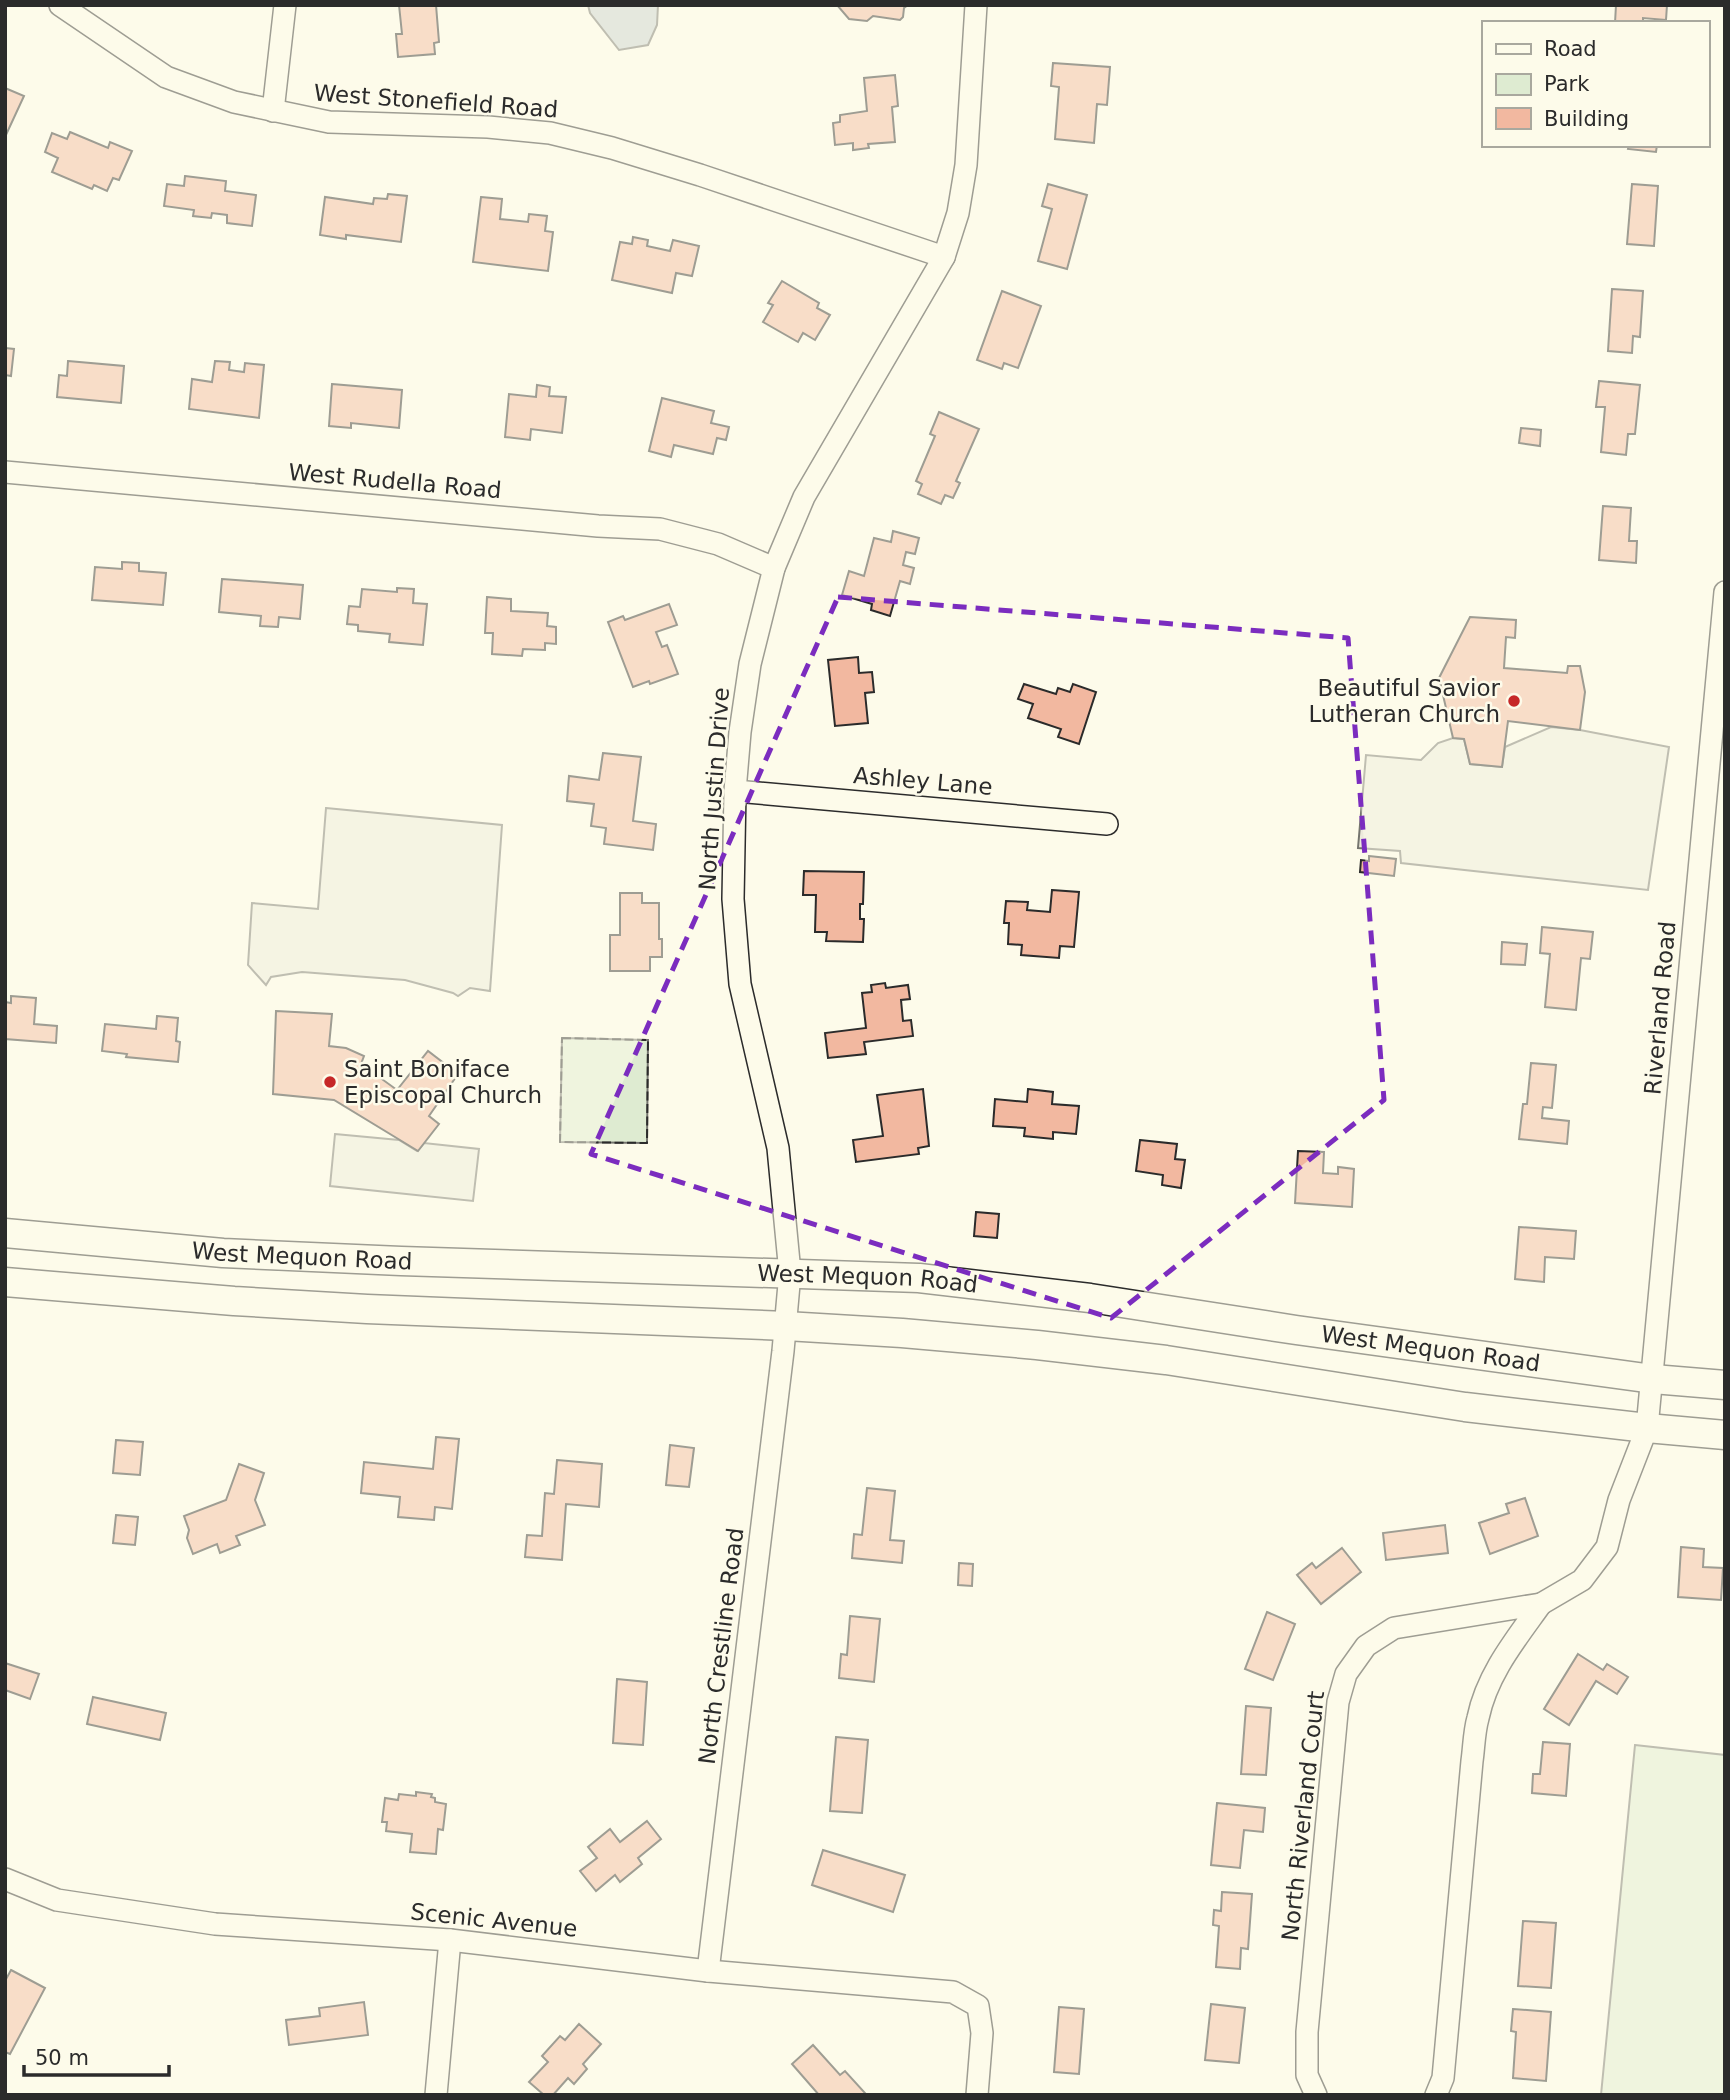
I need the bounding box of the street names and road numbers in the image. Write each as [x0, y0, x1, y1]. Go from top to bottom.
street label: West Stonefield Road [313, 79, 559, 123]
street label: West Rudella Road [287, 459, 503, 503]
street label: North Justin Drive [694, 687, 734, 891]
street label: Ashley Lane [852, 762, 994, 800]
street label: Riverland Road [1639, 920, 1681, 1096]
street label: West Mequon Road [191, 1237, 413, 1274]
street label: West Mequon Road [757, 1260, 979, 1298]
street label: West Mequon Road [1320, 1321, 1542, 1376]
street label: North Crestline Road [694, 1526, 748, 1766]
street label: North Riverland Court [1277, 1690, 1329, 1942]
street label: Scenic Avenue [409, 1898, 579, 1942]

